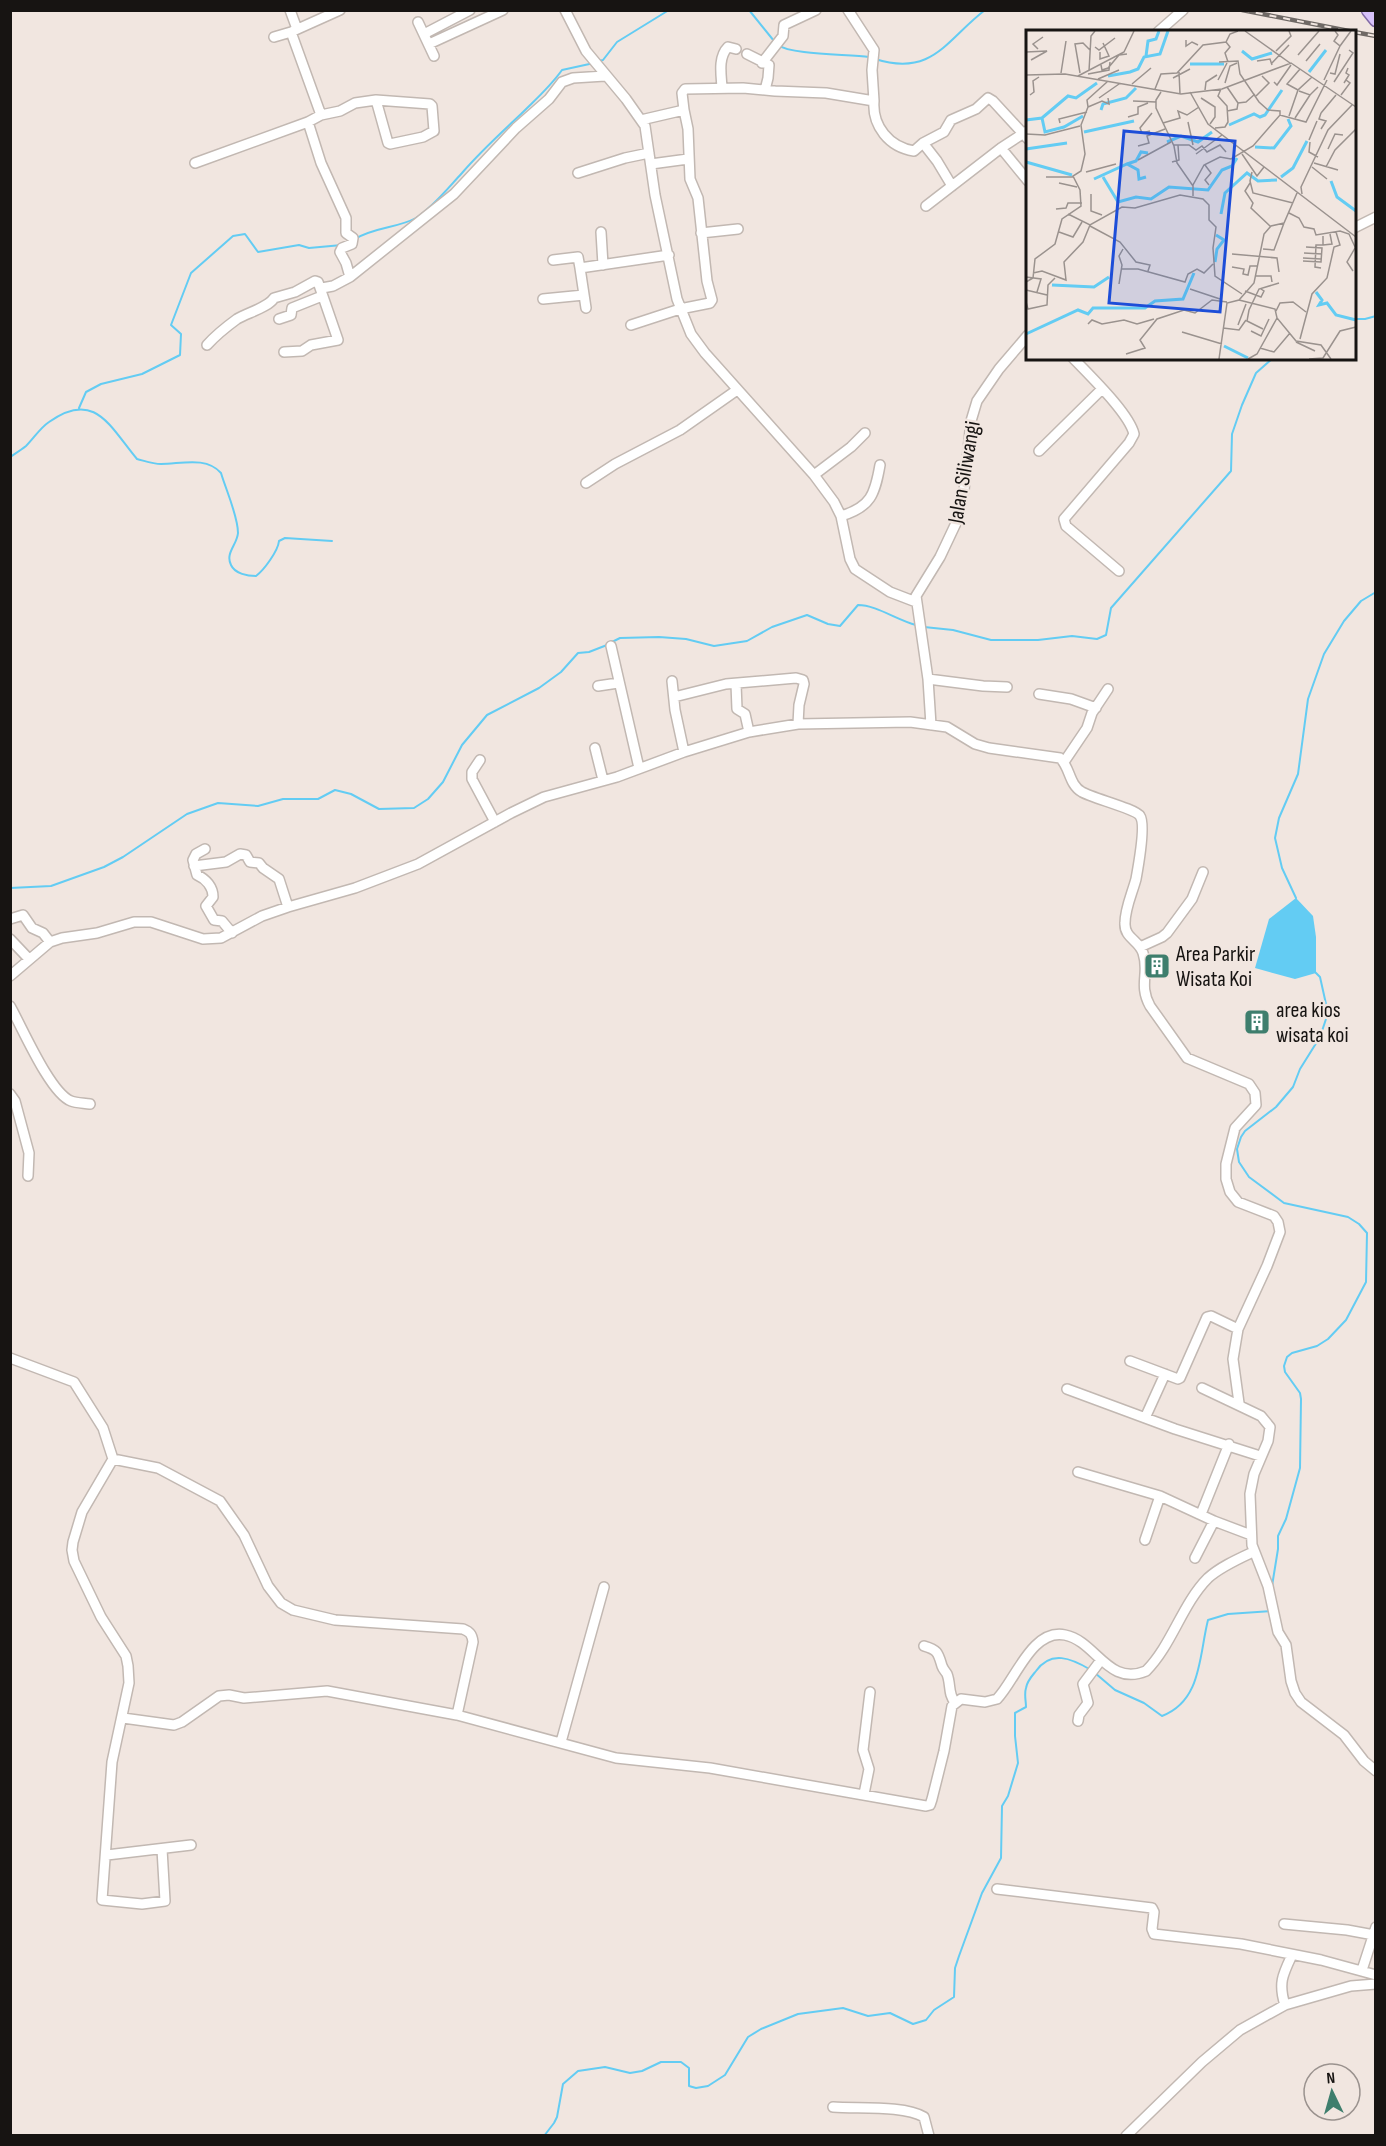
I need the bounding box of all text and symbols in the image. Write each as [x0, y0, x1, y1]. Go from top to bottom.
inset map [1026, 30, 1356, 360]
street label: Jalan Siliwangi [942, 419, 987, 527]
place label: Area Parkir Wisata Koi [1175, 941, 1255, 993]
building icon: Area Parkir Wisata Koi [1142, 951, 1172, 981]
place label: area kios wisata koi [1276, 997, 1349, 1049]
building icon: area kios wisata koi [1242, 1007, 1272, 1037]
north arrow [1302, 2062, 1362, 2122]
text: N [1326, 2069, 1336, 2088]

